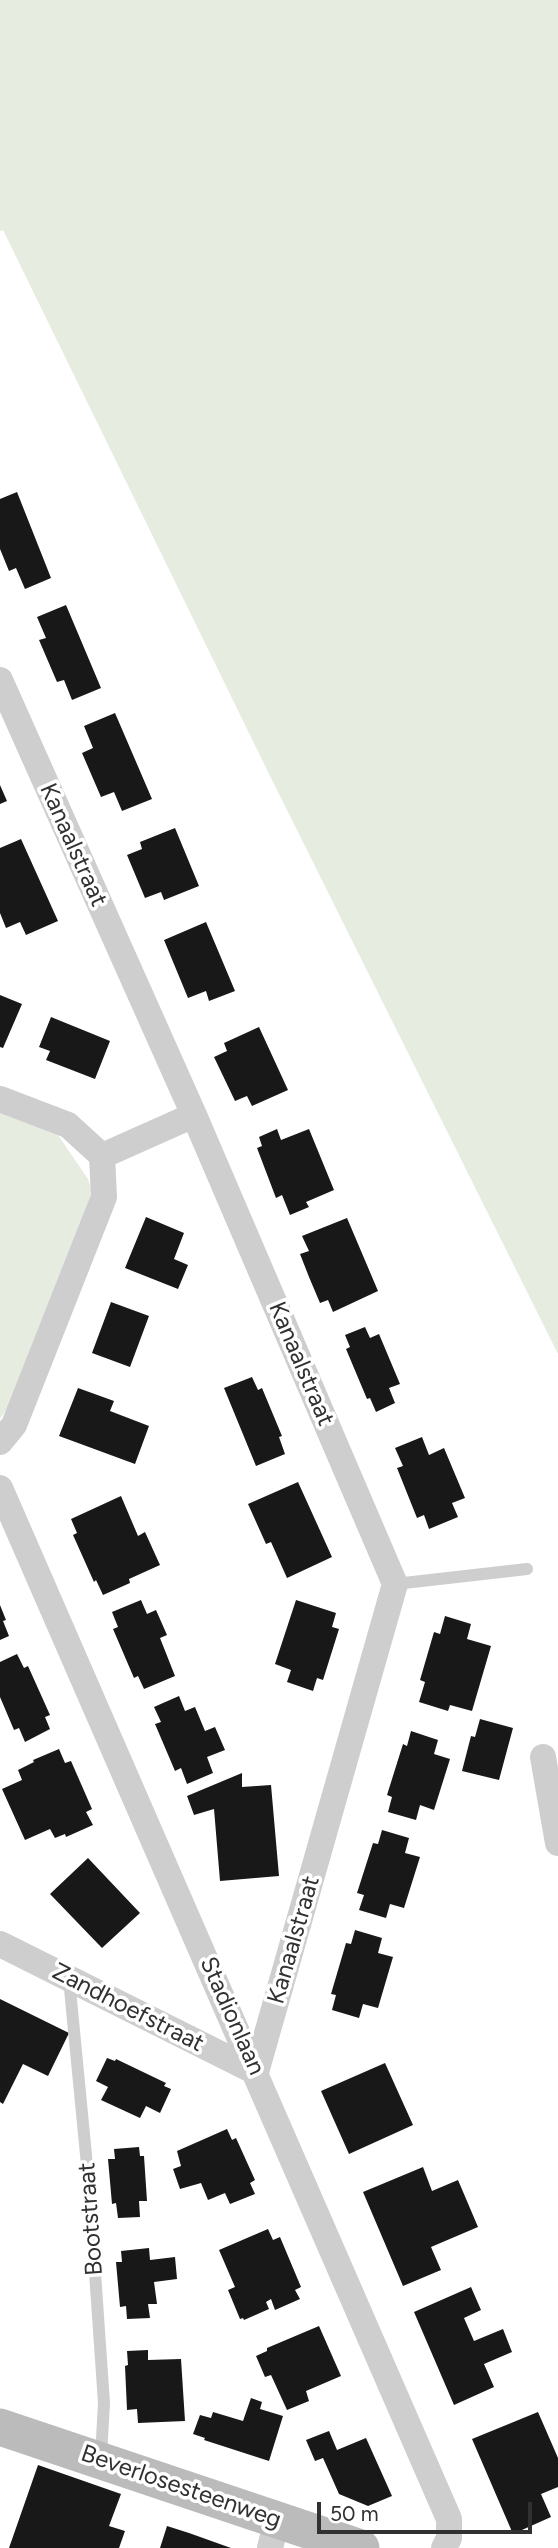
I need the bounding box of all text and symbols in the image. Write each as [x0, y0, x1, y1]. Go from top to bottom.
street label: Kanaalstraat [33, 779, 113, 911]
street label: Kanaalstraat [262, 1298, 340, 1430]
street label: Kanaalstraat [262, 1873, 326, 2007]
street label: Stadionlaan [193, 1953, 271, 2079]
street label: Zandhoefstraat [47, 1957, 209, 2059]
street label: Bootstraat [73, 2161, 109, 2277]
street label: Beverlosesteenweg [77, 2439, 285, 2535]
scale bar [320, 2488, 535, 2532]
text: 50 m [330, 2501, 379, 2526]

